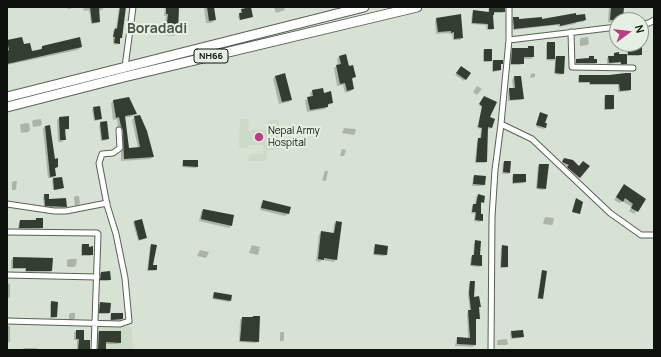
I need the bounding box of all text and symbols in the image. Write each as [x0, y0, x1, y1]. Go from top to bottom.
north arrow [609, 12, 649, 52]
district label: Boradadi [127, 21, 187, 37]
text: N [632, 23, 648, 35]
road number: NH66 [194, 49, 228, 63]
place label: Nepal Army Hospital [268, 125, 320, 148]
marker: Nepal Army Hospital [253, 131, 265, 143]

